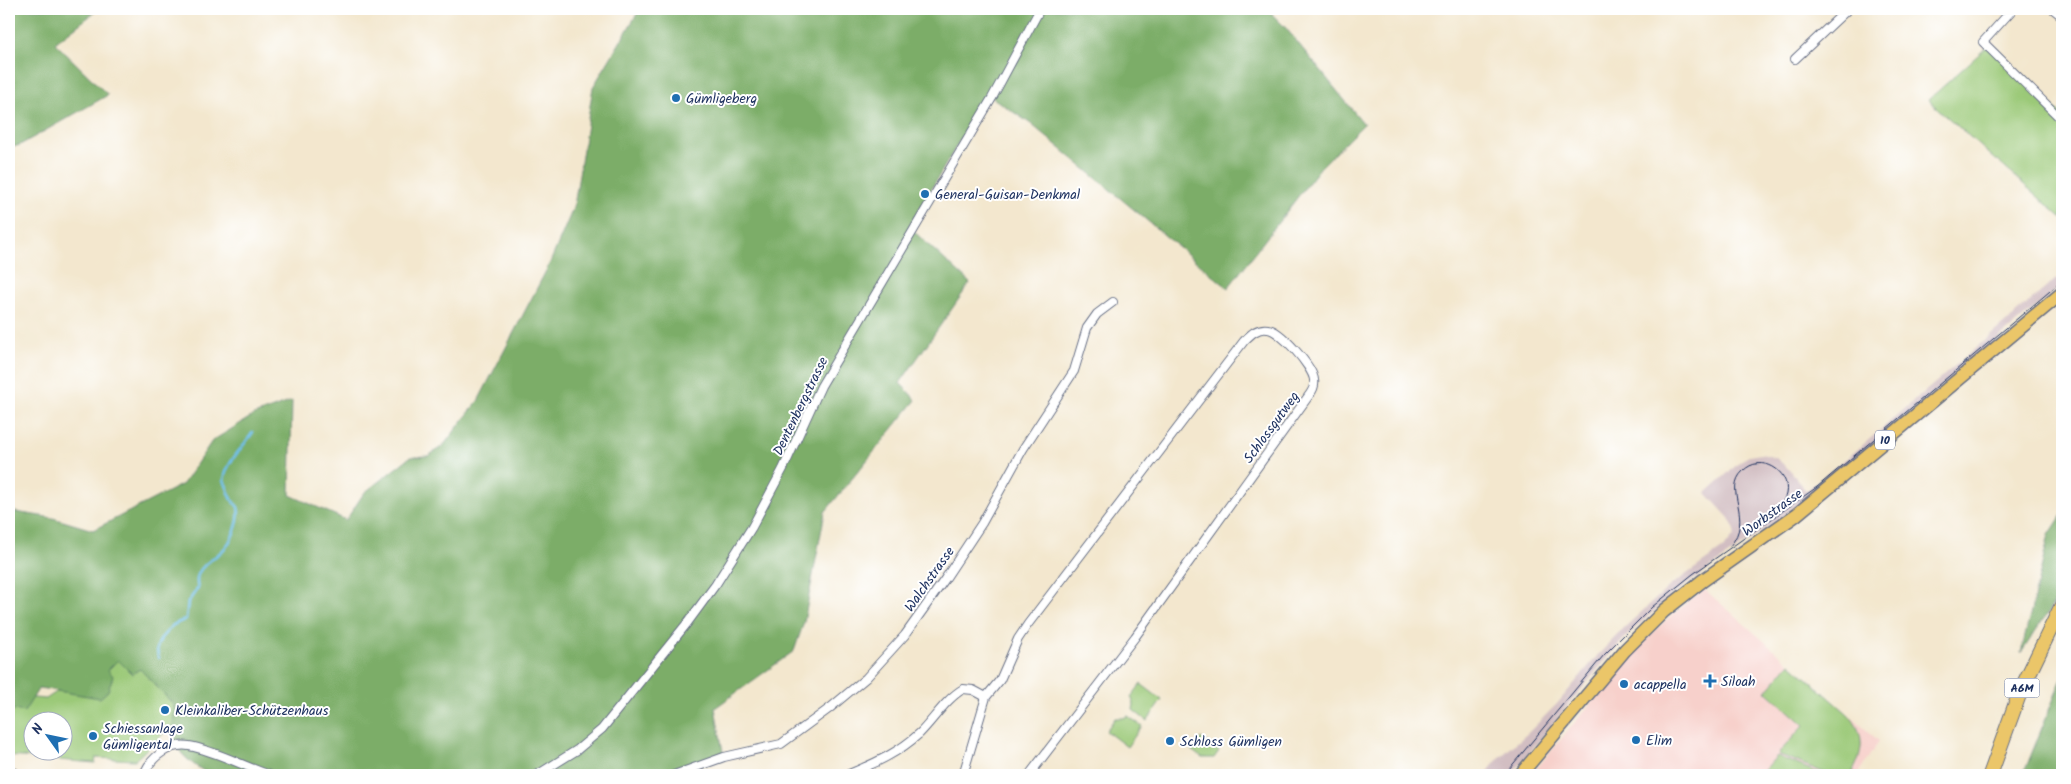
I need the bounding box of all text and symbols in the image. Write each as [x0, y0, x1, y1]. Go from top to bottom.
place label: Gümligeberg [686, 88, 757, 110]
marker: Gümligeberg [670, 92, 682, 104]
place label: General-Guisan-Denkmal [935, 184, 1081, 206]
marker: General-Guisan-Denkmal [919, 188, 931, 200]
street label: Dentenbergstrasse [767, 353, 835, 460]
street label: Schlossgutweg [1238, 387, 1305, 468]
road number: 10 [1875, 430, 1895, 450]
street label: Worbstrasse [1738, 483, 1808, 542]
street label: Walchstrasse [899, 542, 961, 617]
place label: Siloah [1721, 671, 1756, 693]
place label: acappella [1634, 674, 1686, 696]
marker: Siloah [1703, 674, 1717, 688]
marker: acappella [1618, 678, 1630, 690]
road number: A6M [2004, 678, 2040, 698]
place label: Kleinkaliber-Schützenhaus [175, 700, 328, 722]
marker: Kleinkaliber-Schützenhaus [159, 704, 171, 716]
north arrow [22, 712, 72, 762]
place label: Schiessanlage Gümligental [103, 718, 183, 756]
text: N [26, 720, 50, 739]
marker: Schiessanlage Gümligental [87, 730, 99, 742]
place label: Elim [1646, 730, 1672, 752]
place label: Schloss Gümligen [1180, 731, 1282, 753]
marker: Elim [1630, 734, 1642, 746]
marker: Schloss Gümligen [1164, 735, 1176, 747]

